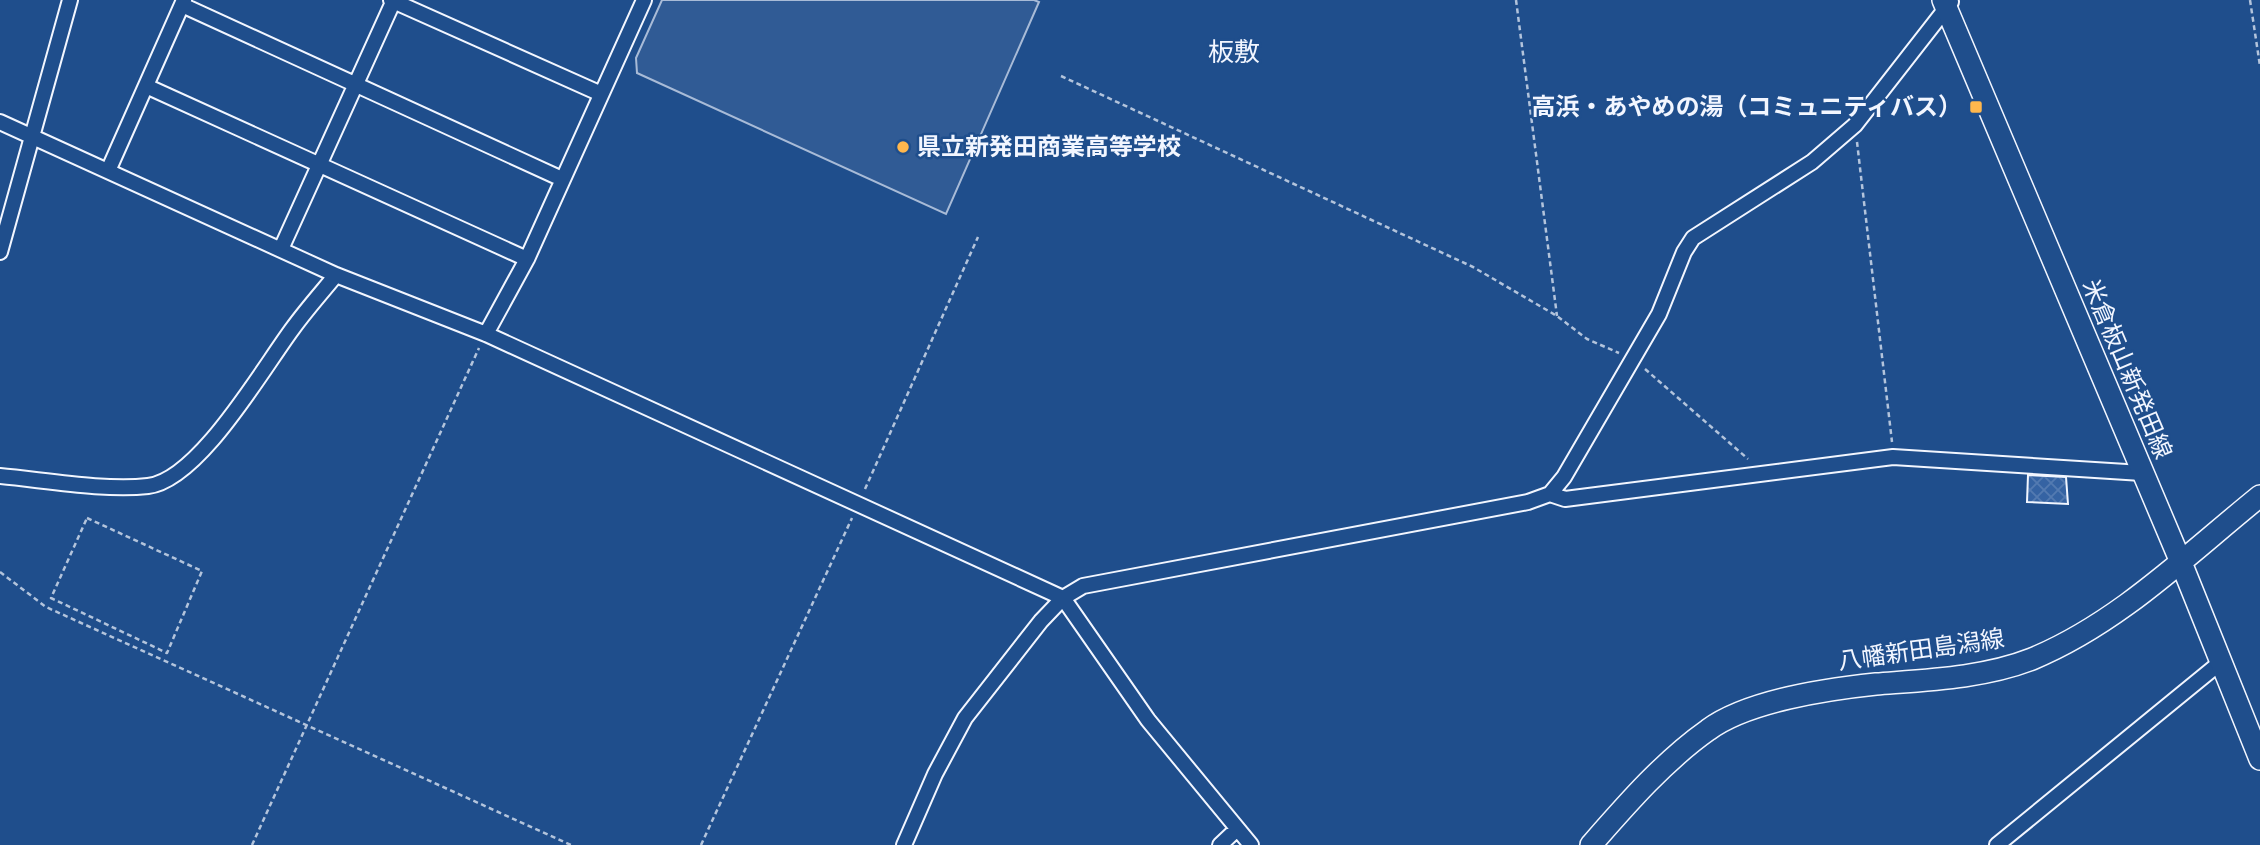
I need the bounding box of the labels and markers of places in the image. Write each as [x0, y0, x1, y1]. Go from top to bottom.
place label: 高浜・あやめの湯（コミュニティバス） [1531, 93, 1962, 120]
marker: 高浜・あやめの湯（コミュニティバス） [1968, 99, 1984, 115]
place label: 県立新発田商業高等学校 [917, 133, 1181, 160]
marker: 県立新発田商業高等学校 [895, 139, 911, 155]

